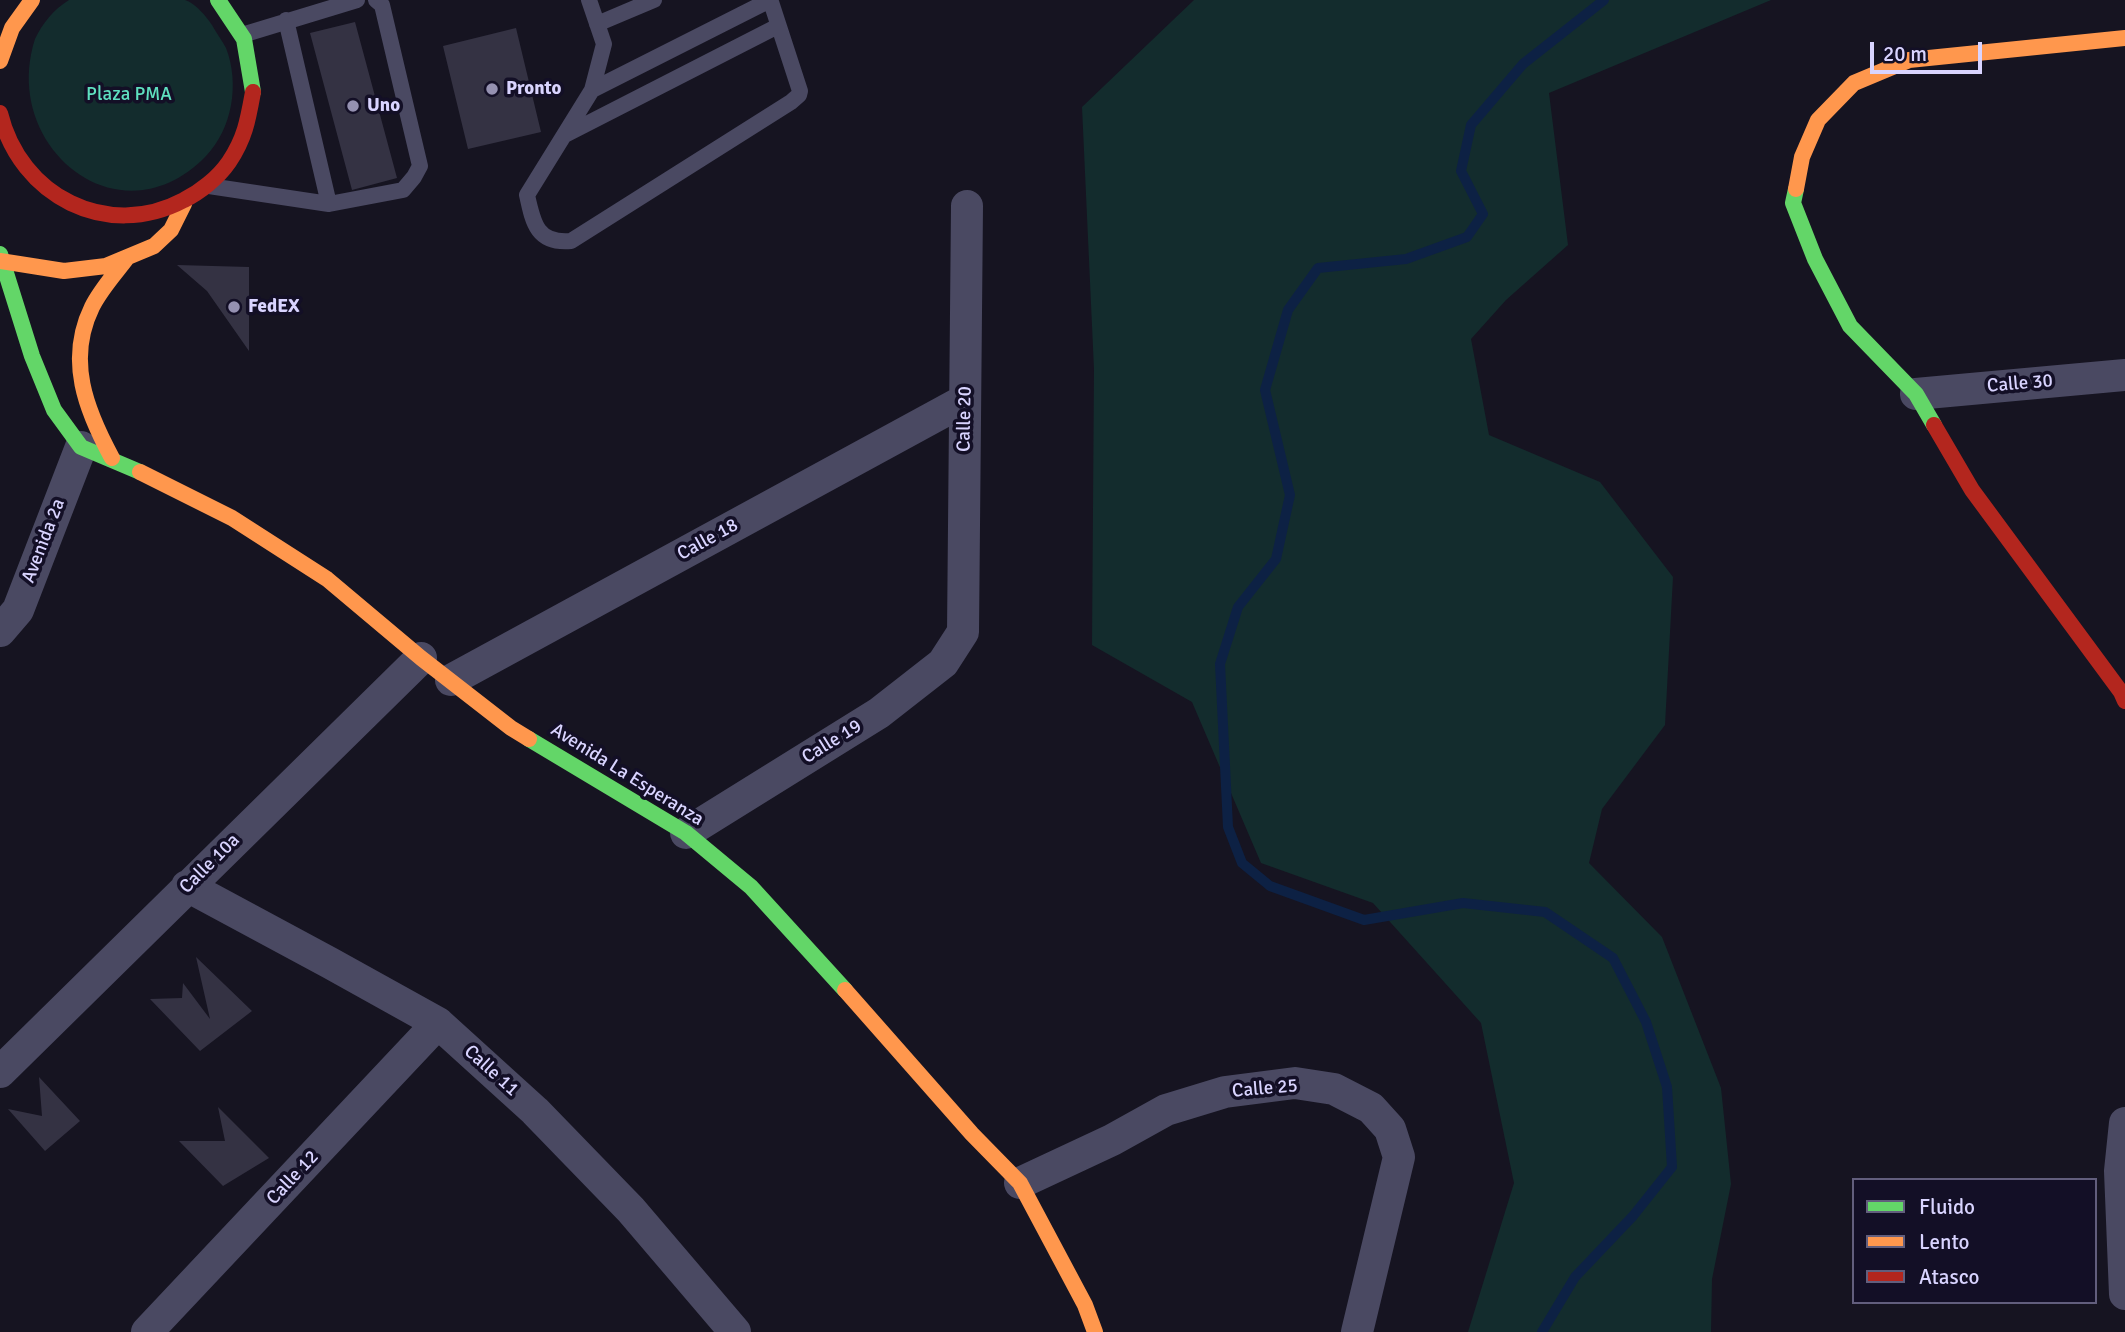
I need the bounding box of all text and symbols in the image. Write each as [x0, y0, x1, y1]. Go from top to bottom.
scale bar [1873, 28, 1985, 72]
text: 20 m [1883, 41, 1927, 67]
place label: Pronto [506, 78, 561, 100]
marker: Pronto [484, 81, 500, 97]
park label: Plaza PMA [86, 84, 172, 106]
place label: Uno [367, 95, 400, 117]
marker: Uno [345, 98, 361, 114]
place label: FedEX [248, 296, 300, 318]
marker: FedEX [226, 299, 242, 315]
street label: Calle 30 [1986, 370, 2054, 398]
street label: Calle 20 [953, 386, 977, 452]
street label: Avenida 2a [17, 496, 71, 586]
street label: Calle 18 [674, 514, 742, 566]
street label: Calle 19 [798, 715, 866, 769]
street label: Avenida La Esperanza [546, 719, 708, 831]
street label: Calle 10a [175, 829, 245, 899]
street label: Calle 11 [459, 1040, 523, 1102]
street label: Calle 25 [1231, 1075, 1299, 1103]
street label: Calle 12 [262, 1146, 324, 1210]
legend [1852, 1178, 2097, 1304]
text: Fluido [1919, 1194, 1975, 1220]
text: Lento [1919, 1229, 1969, 1255]
text: Atasco [1919, 1264, 1979, 1290]

